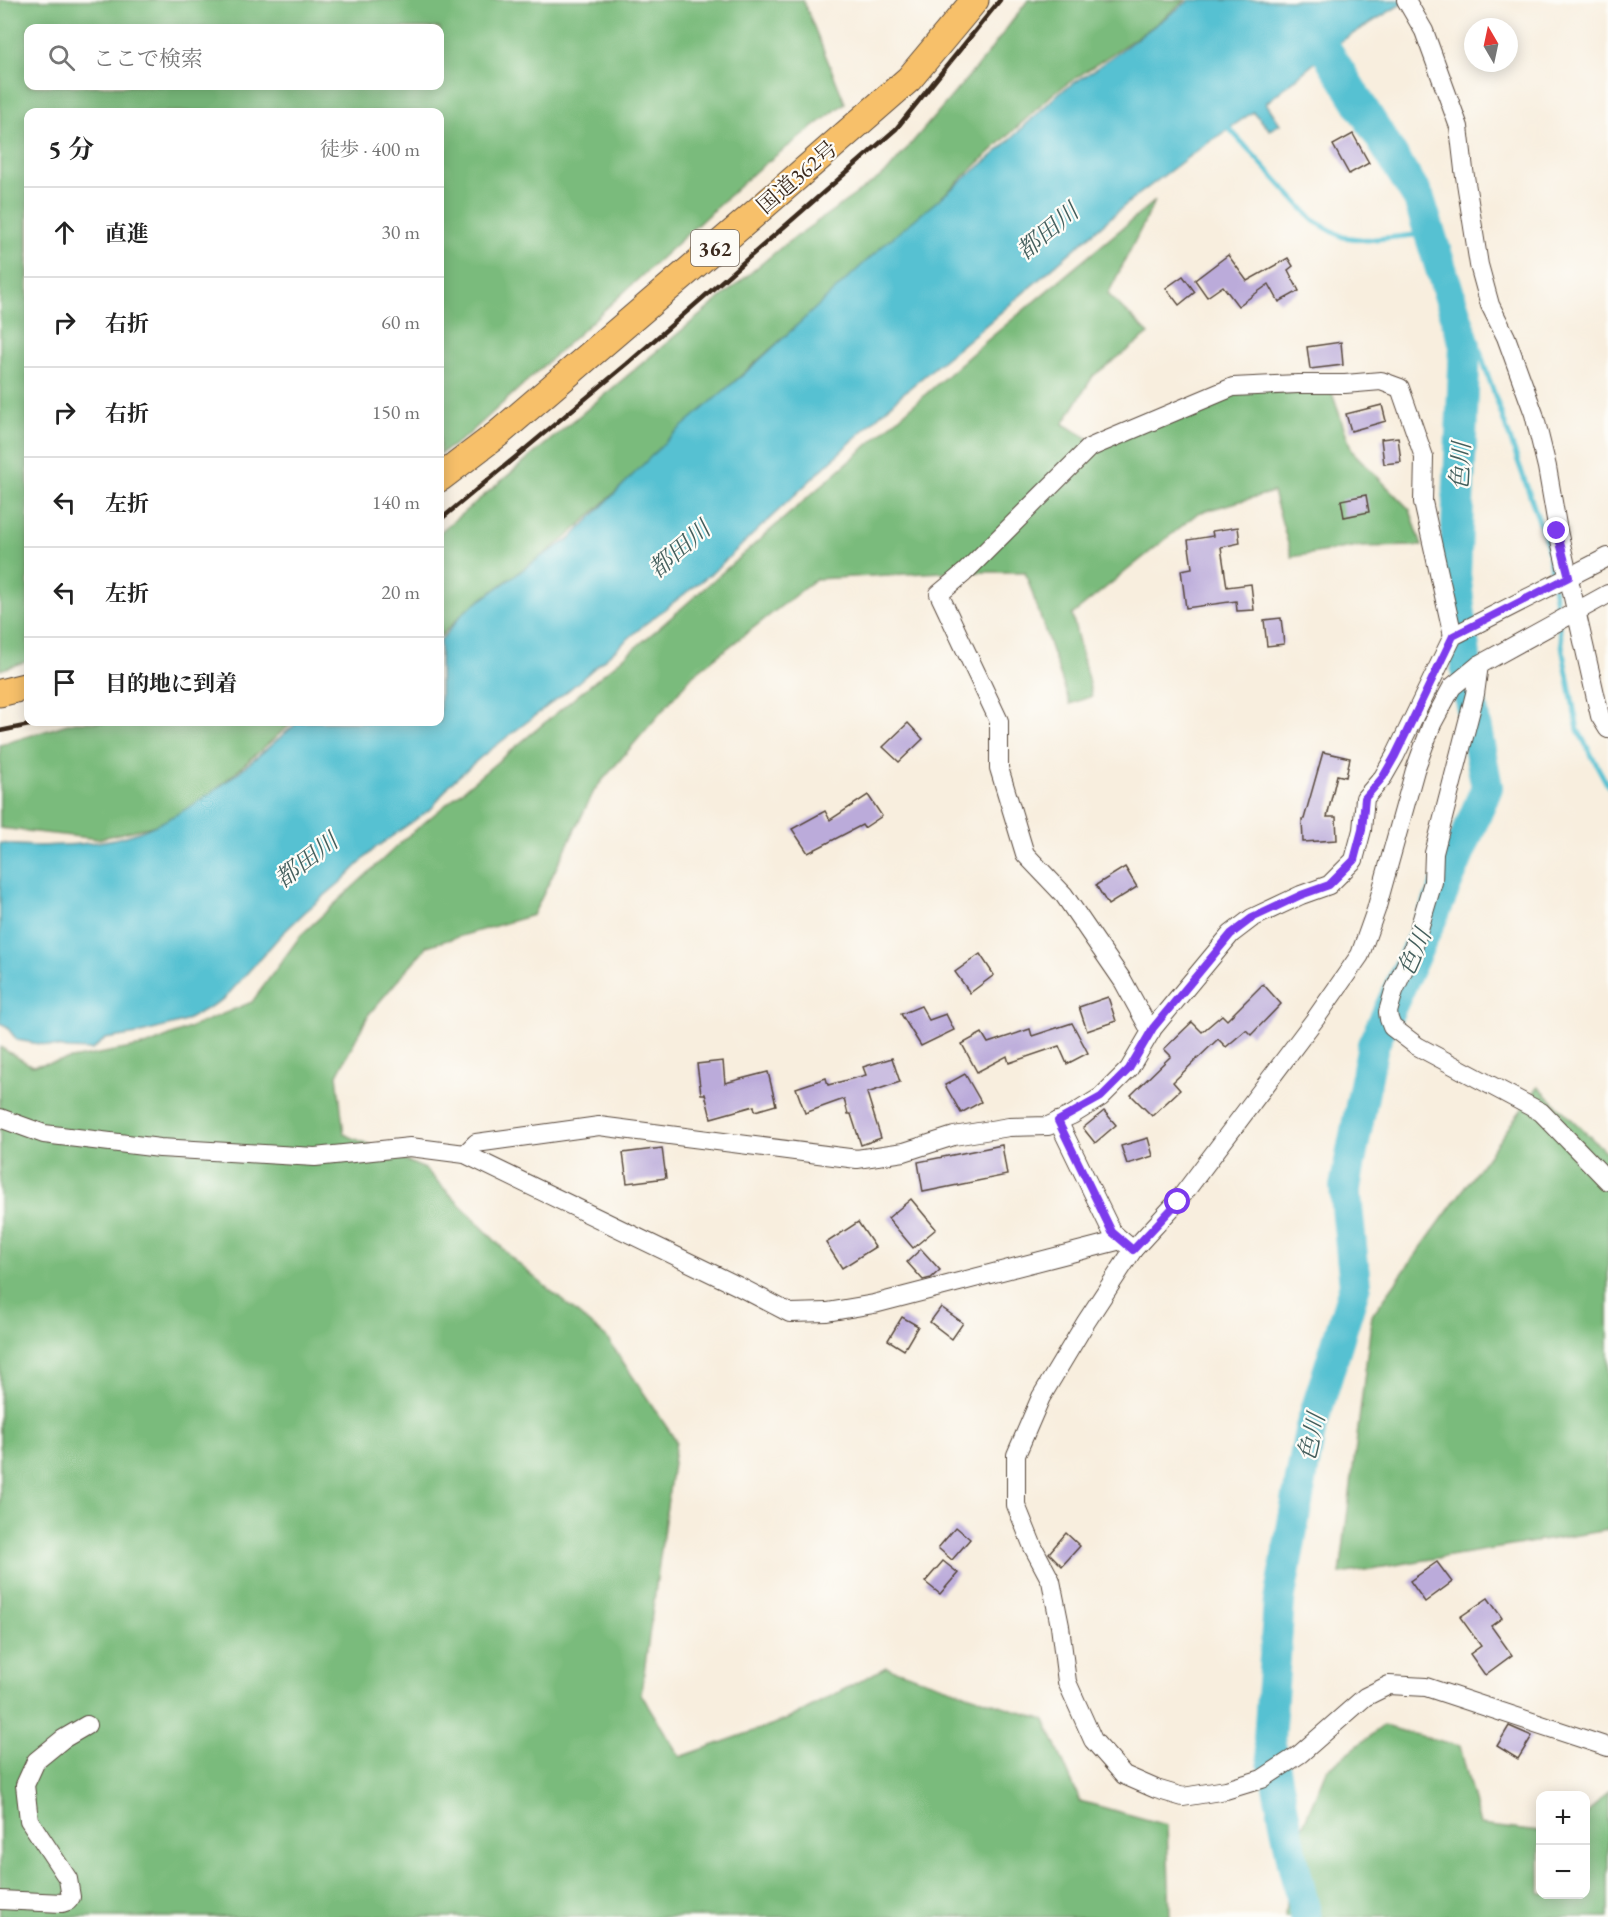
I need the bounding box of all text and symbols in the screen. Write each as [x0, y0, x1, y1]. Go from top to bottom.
north arrow [1464, 18, 1518, 72]
search box [24, 24, 444, 90]
icon: search [45, 41, 78, 74]
text: ここで検索 [93, 44, 203, 73]
text: 5 分 [48, 132, 94, 166]
street label: 国道362号 [751, 134, 843, 220]
text: 徒歩 · 400 m [320, 136, 420, 162]
water label: 都田川 [1009, 194, 1087, 266]
icon: ahead [48, 216, 81, 249]
text: 直進 [105, 219, 149, 248]
text: 30 m [381, 219, 420, 245]
road number: 362 [691, 230, 739, 266]
icon: right [48, 306, 81, 339]
text: 右折 [105, 309, 149, 338]
text: 60 m [381, 309, 420, 335]
icon: right [48, 396, 81, 429]
text: 右折 [105, 399, 149, 428]
text: 150 m [372, 399, 420, 425]
water label: 色川 [1443, 438, 1477, 491]
icon: left [48, 486, 81, 519]
text: 左折 [105, 489, 149, 518]
text: 140 m [372, 489, 420, 515]
water label: 都田川 [642, 512, 719, 584]
route end [1543, 517, 1569, 543]
icon: left [48, 576, 81, 609]
text: 左折 [105, 579, 149, 608]
text: 20 m [381, 579, 420, 605]
icon: arrive [48, 666, 81, 699]
text: 目的地に到着 [105, 669, 237, 698]
water label: 都田川 [268, 824, 346, 894]
water label: 色川 [1390, 921, 1439, 980]
route start [1164, 1188, 1190, 1214]
water label: 色川 [1290, 1407, 1332, 1464]
map controls [1536, 1791, 1590, 1899]
button: + [1536, 1791, 1590, 1845]
button: − [1536, 1845, 1590, 1899]

